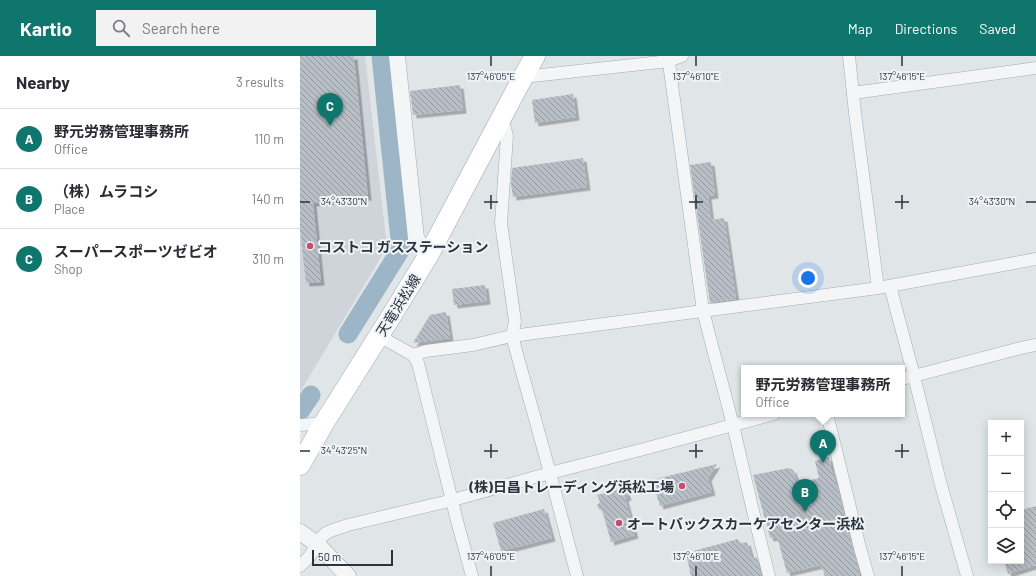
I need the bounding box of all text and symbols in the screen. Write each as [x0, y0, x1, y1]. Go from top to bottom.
search box [96, 10, 376, 46]
text: Kartio [20, 17, 72, 40]
icon: search [110, 17, 132, 39]
text: Search here [142, 19, 220, 37]
text: Map [848, 20, 873, 37]
text: Directions [895, 20, 957, 37]
text: Saved [979, 20, 1016, 37]
text: 137°46'05"E [467, 70, 515, 82]
text: 137°46'10"E [673, 70, 720, 82]
text: 137°46'15"E [879, 70, 925, 82]
text: Nearby [16, 72, 70, 92]
text: 3 results [236, 74, 284, 90]
pin: C [317, 93, 343, 126]
text: 野元労務管理事務所 [54, 122, 189, 140]
text: A [25, 131, 33, 147]
text: 110 m [254, 131, 284, 147]
text: Office [54, 141, 88, 157]
text: （株）ムラコシ [54, 182, 158, 200]
text: B [25, 191, 33, 207]
text: 140 m [252, 191, 284, 207]
text: 34°43'30"N [321, 195, 367, 207]
text: 34°43'30"N [969, 195, 1015, 207]
text: Place [54, 201, 85, 217]
place label: コストコ ガスステーション [318, 238, 489, 255]
marker: コストコ ガスステーション [305, 241, 315, 251]
text: スーパースポーツゼビオ [54, 242, 218, 260]
text: C [25, 251, 33, 267]
text: 310 m [252, 251, 284, 267]
text: Shop [54, 261, 83, 277]
your location [798, 268, 818, 288]
street label: 天竜浜松線 [372, 271, 424, 339]
popup [741, 365, 905, 417]
text: 野元労務管理事務所 [755, 375, 891, 393]
text: Office [755, 394, 789, 410]
map controls [988, 420, 1024, 564]
button: + [988, 420, 1024, 456]
pin: A [810, 430, 836, 463]
text: 34°43'25"N [321, 444, 367, 456]
button: − [988, 456, 1024, 492]
place label: (株)日昌トレーディング浜松工場 [468, 478, 674, 495]
pin: B [792, 479, 818, 512]
marker: (株)日昌トレーディング浜松工場 [677, 481, 687, 491]
button: locate [988, 492, 1024, 528]
place label: オートバックスカーケアセンター浜松 [627, 515, 864, 532]
marker: オートバックスカーケアセンター浜松 [614, 518, 624, 528]
button: layers [988, 528, 1024, 564]
scale bar [312, 548, 393, 567]
text: 50 m [318, 550, 341, 563]
text: 137°46'05"E [467, 550, 515, 562]
text: 137°46'10"E [673, 550, 720, 562]
text: 137°46'15"E [879, 550, 925, 562]

